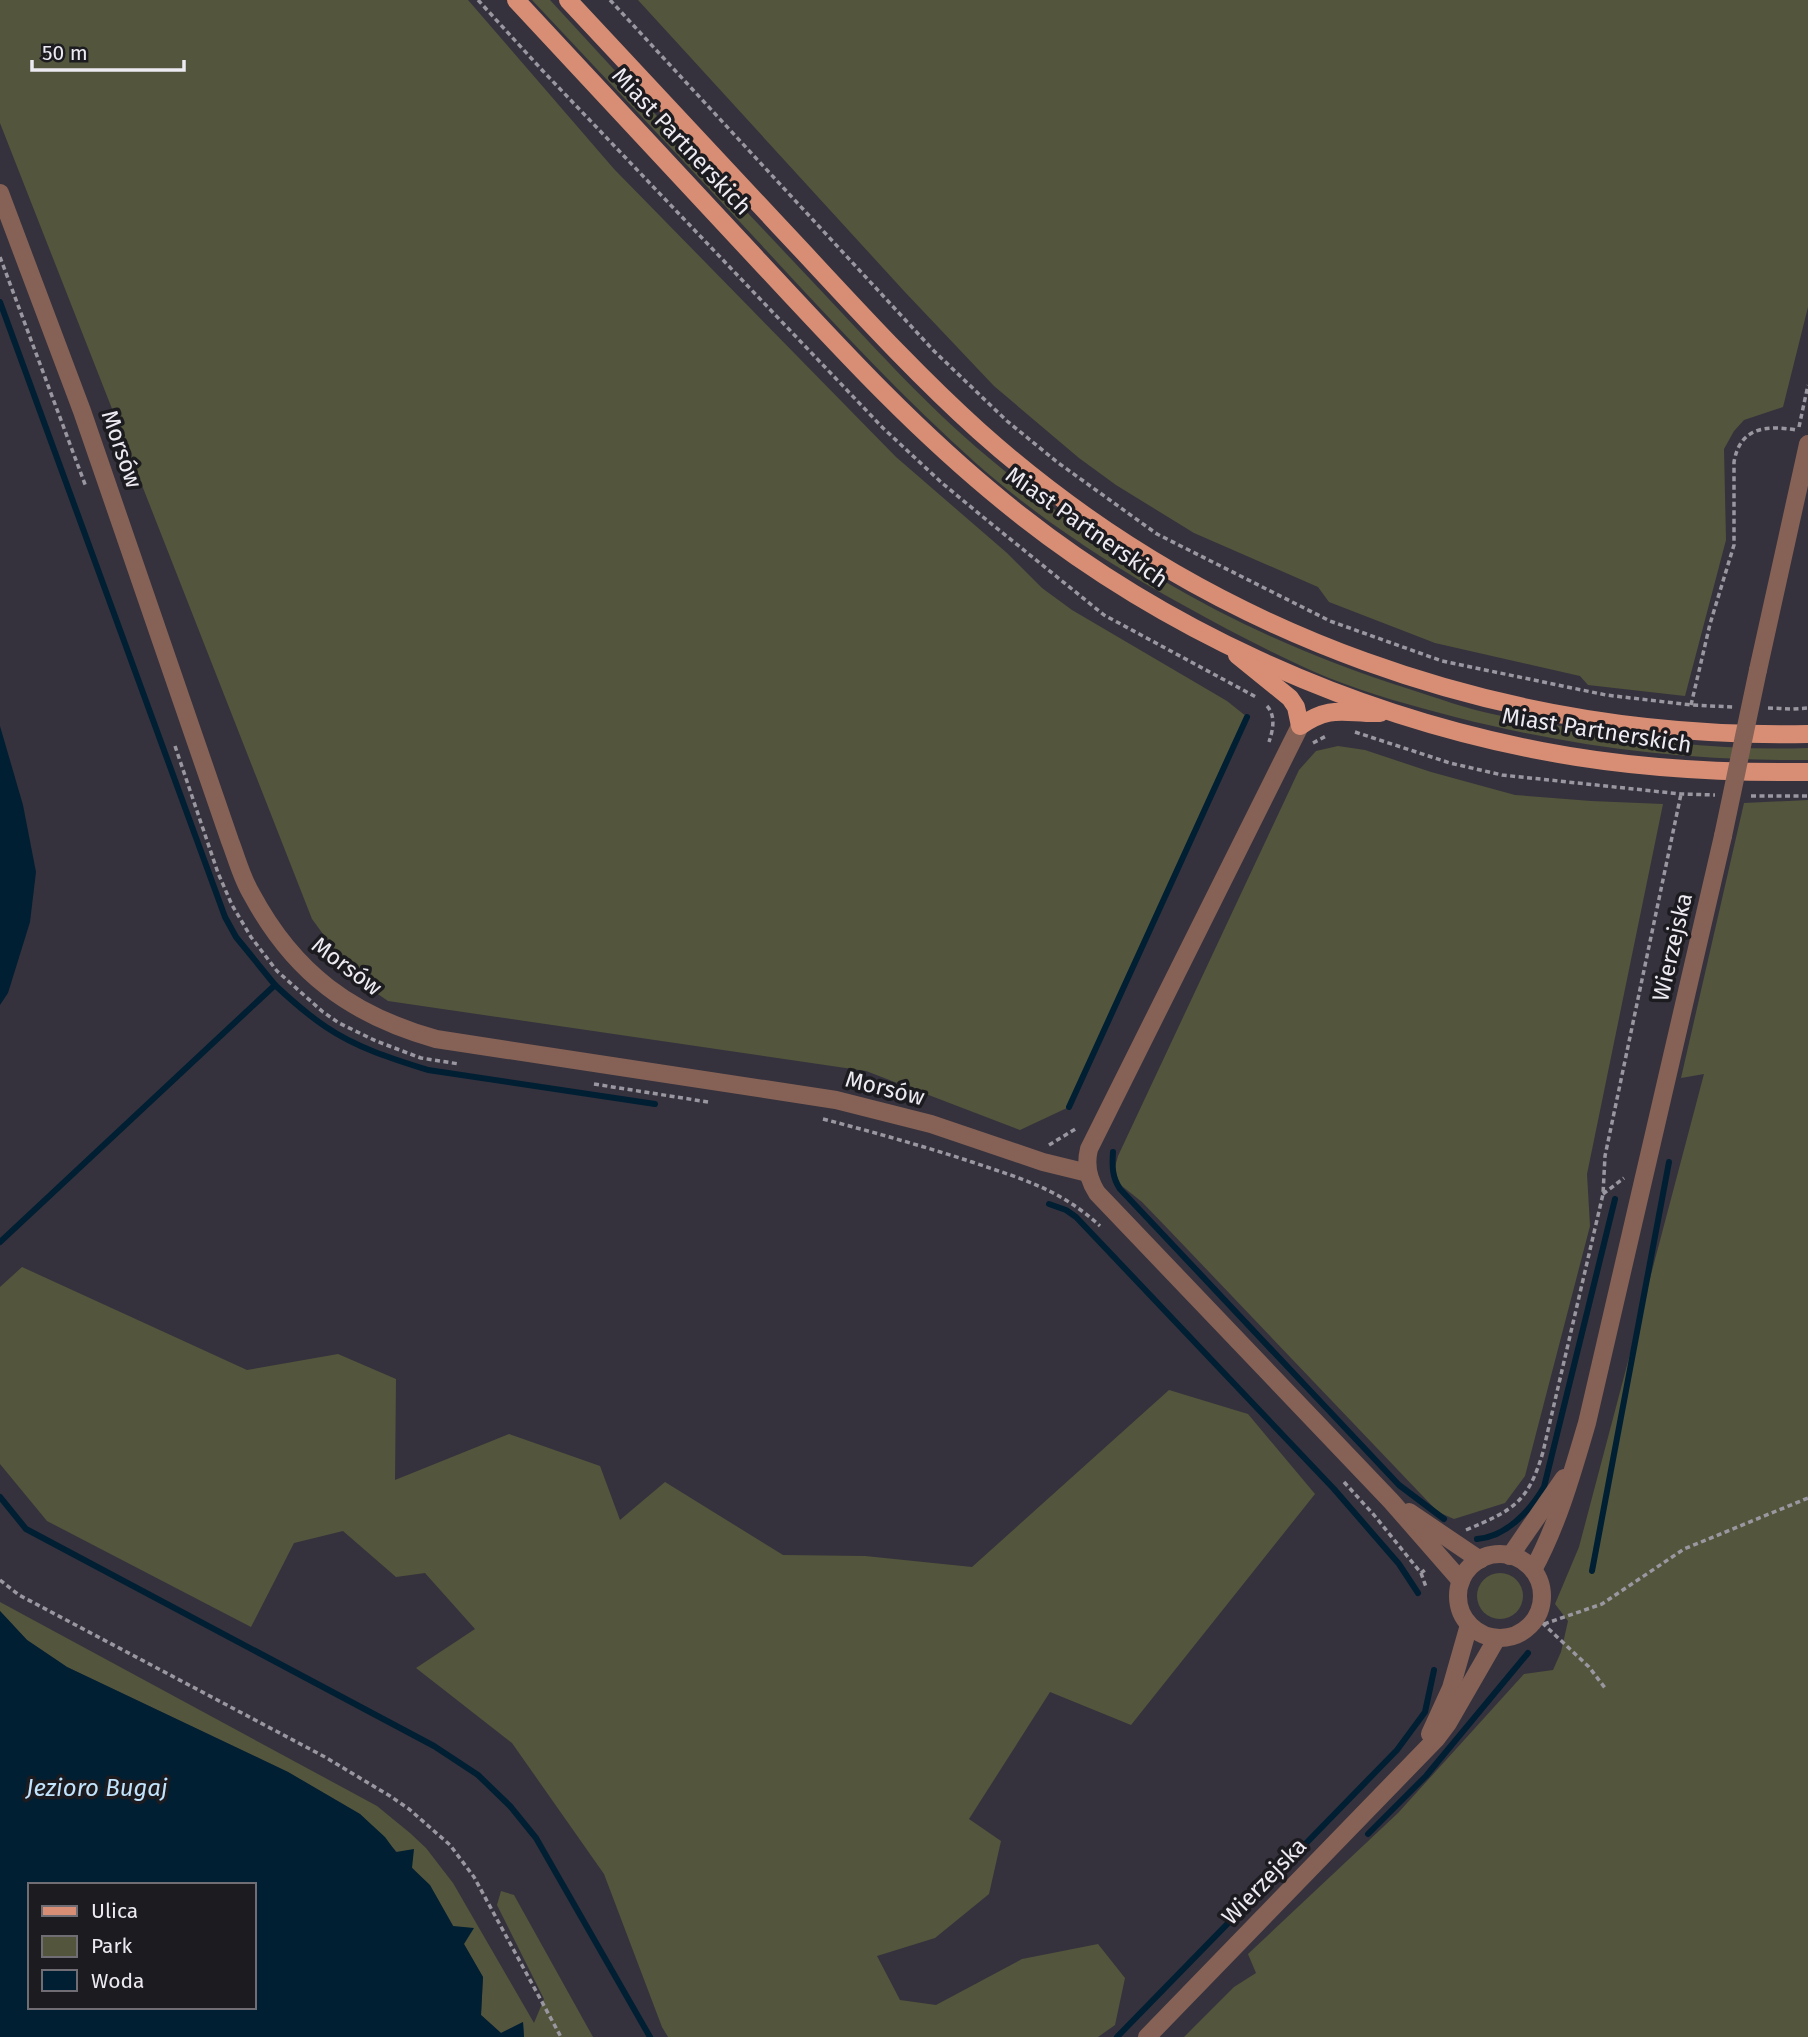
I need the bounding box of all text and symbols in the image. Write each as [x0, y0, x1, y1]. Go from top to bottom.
scale bar [32, 28, 184, 72]
text: 50 m [42, 40, 88, 66]
street label: Miast Partnerskich [606, 61, 758, 221]
street label: Morsów [96, 406, 149, 492]
street label: Miast Partnerskich [1000, 461, 1174, 593]
street label: Miast Partnerskich [1500, 701, 1694, 759]
street label: Wierzejska [1646, 890, 1698, 1004]
street label: Morsów [306, 931, 388, 1002]
street label: Morsów [843, 1065, 928, 1111]
water label: Jezioro Bugaj [24, 1774, 168, 1802]
street label: Wierzejska [1216, 1832, 1312, 1930]
legend [28, 1883, 256, 2009]
text: Ulica [91, 1898, 138, 1924]
text: Park [91, 1933, 133, 1959]
text: Woda [91, 1968, 144, 1994]

